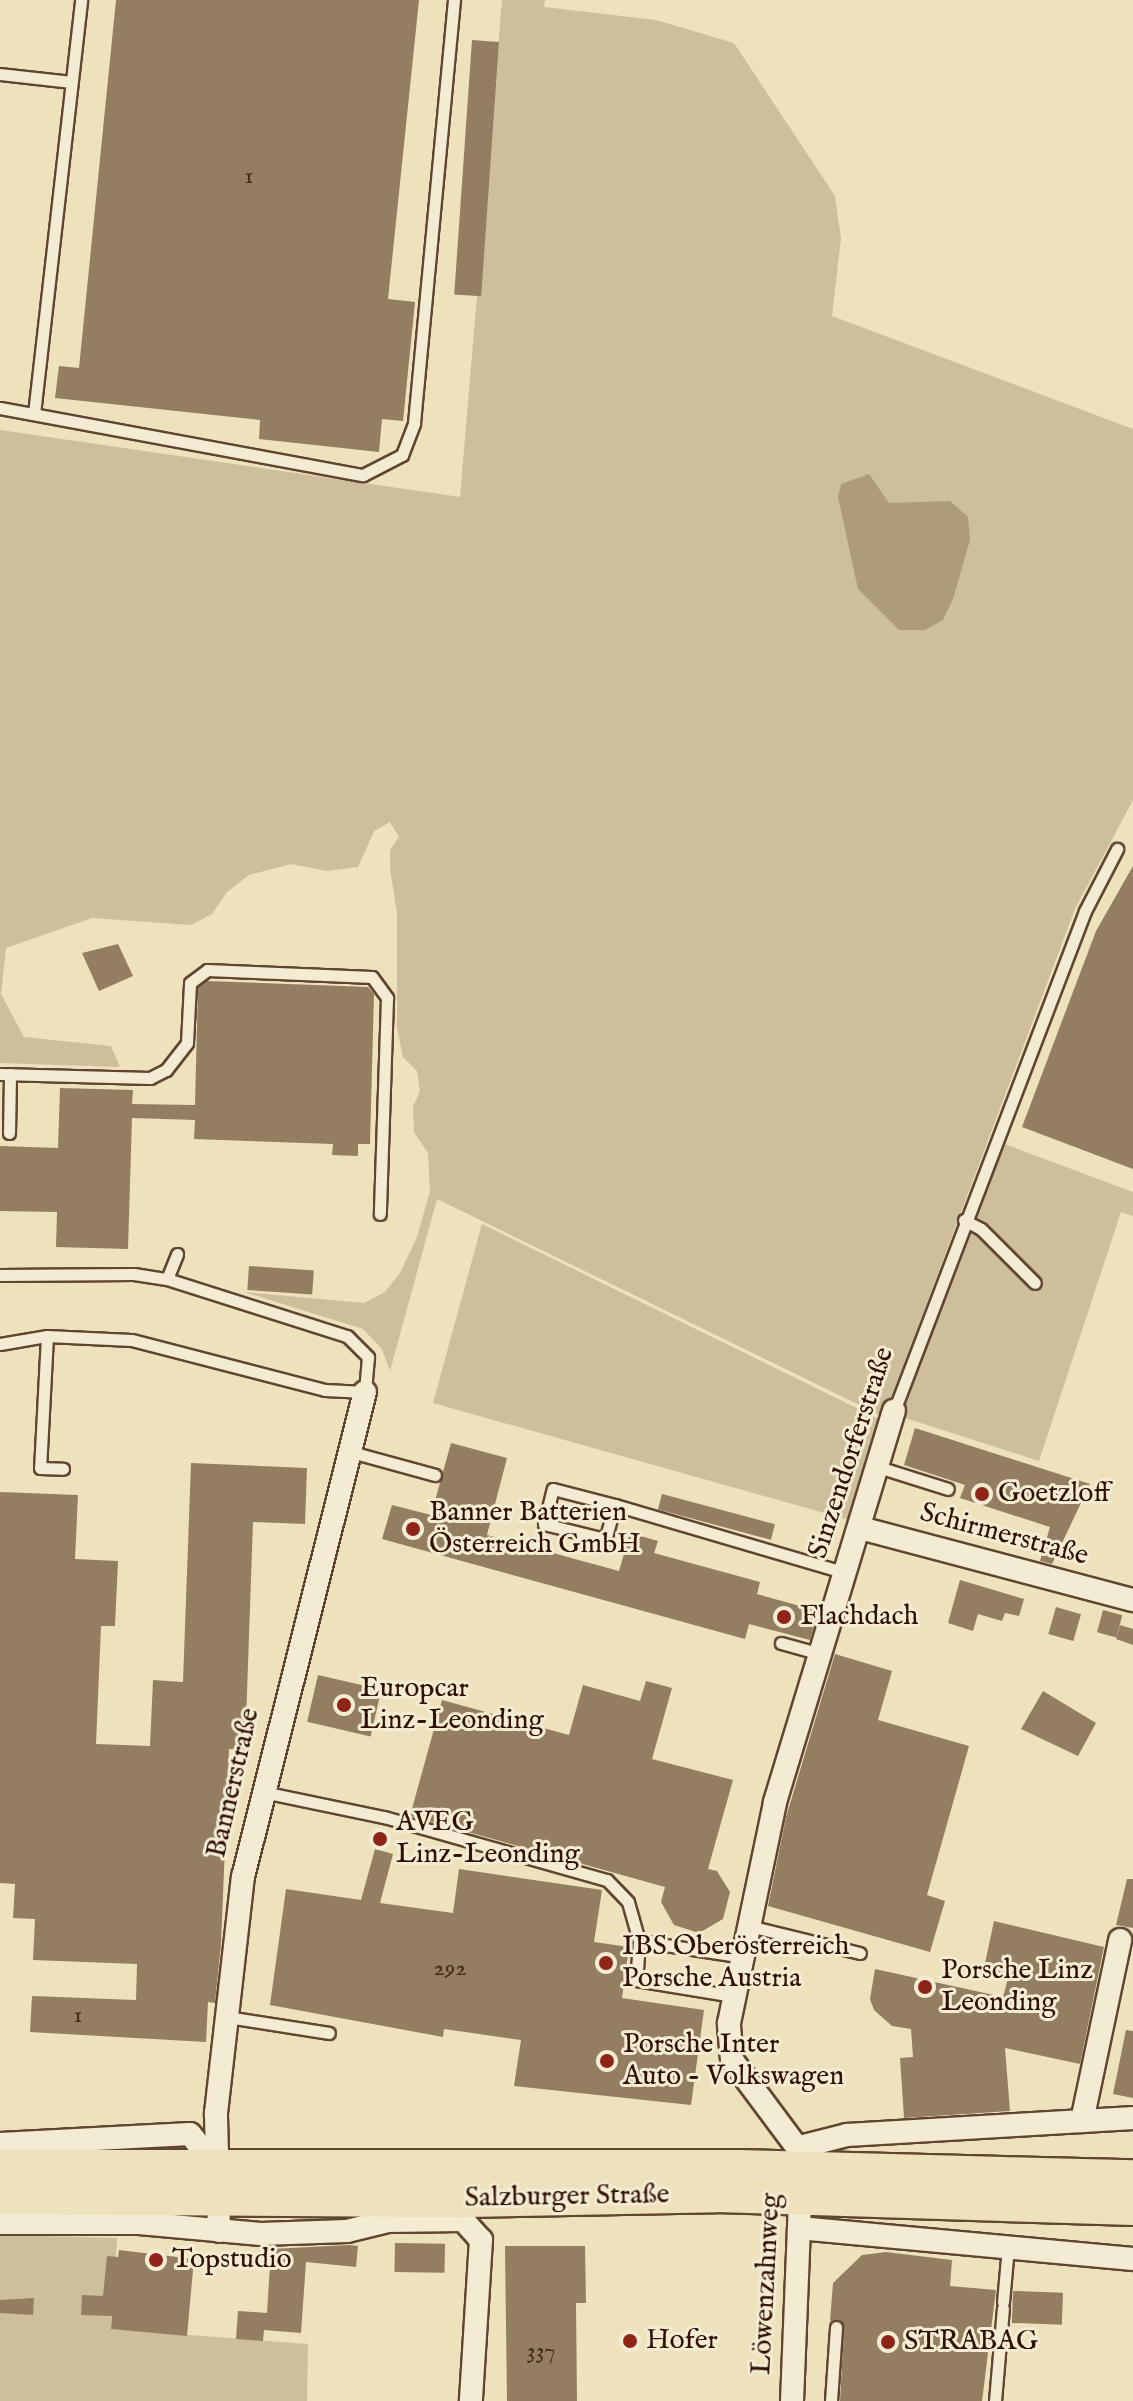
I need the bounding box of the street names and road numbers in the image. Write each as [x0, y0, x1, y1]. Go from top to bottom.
street label: Sinzendorferstraße [802, 1343, 902, 1563]
street label: Schirmerstraße [916, 1496, 1092, 1574]
street label: Bannerstraße [200, 1705, 268, 1861]
street label: Salzburger Straße [464, 2178, 670, 2216]
street label: Löwenzahnweg [745, 2192, 789, 2376]

